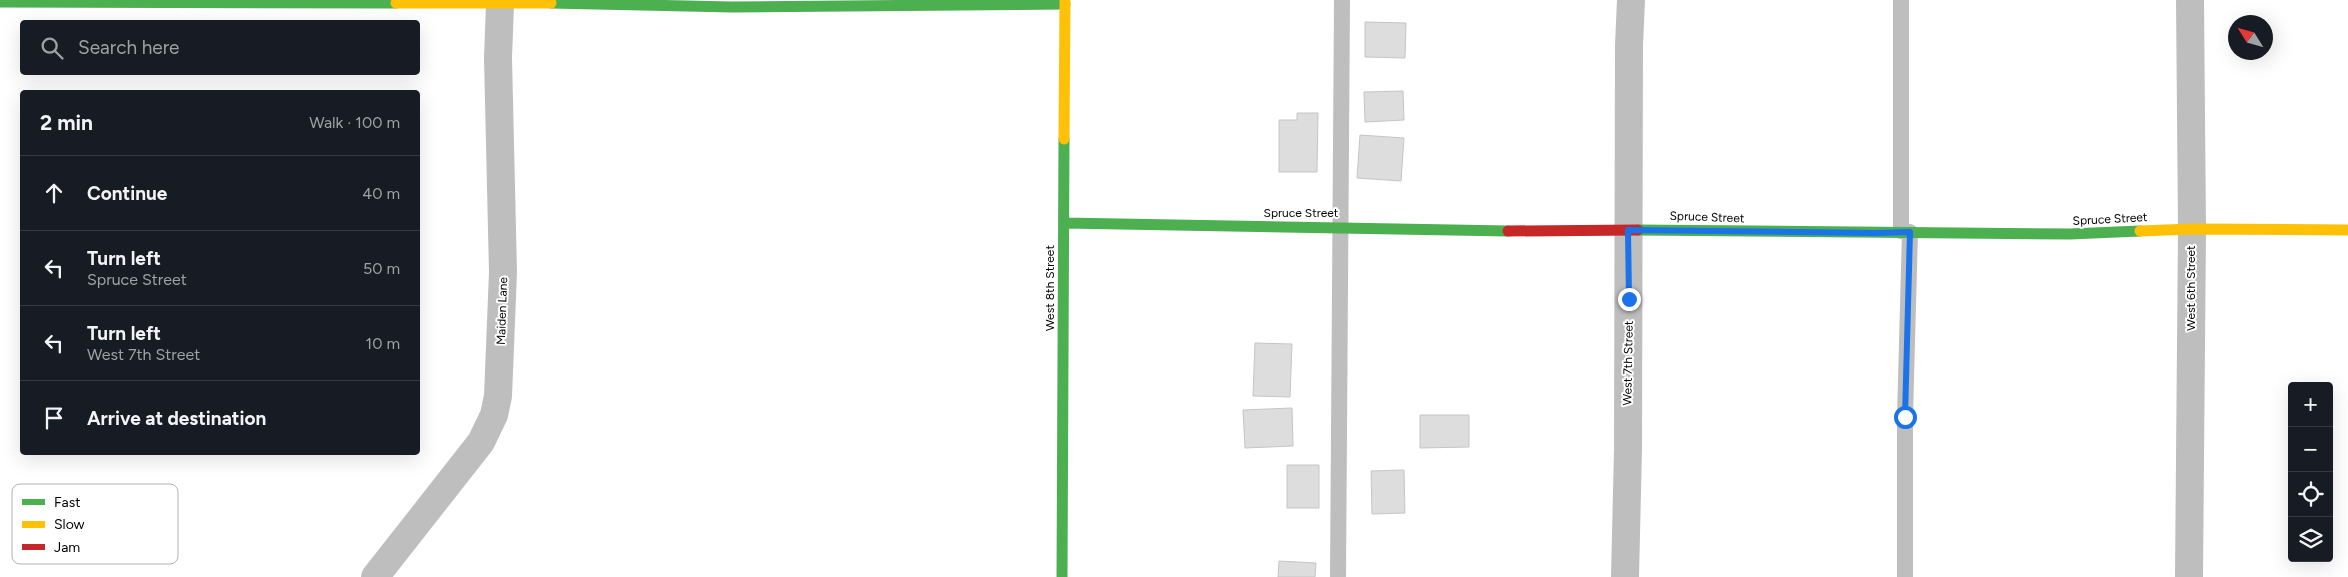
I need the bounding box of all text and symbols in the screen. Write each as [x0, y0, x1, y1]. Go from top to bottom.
north arrow [2228, 15, 2273, 60]
search box [20, 20, 420, 75]
icon: search [38, 34, 66, 62]
text: Search here [78, 36, 180, 59]
text: 2 min [40, 110, 93, 135]
text: Walk · 100 m [309, 113, 400, 132]
icon: ahead [40, 179, 68, 207]
text: Continue [87, 182, 167, 205]
text: 40 m [362, 184, 400, 203]
street label: Spruce Street [1264, 206, 1339, 220]
street label: Spruce Street [1669, 209, 1745, 225]
street label: Spruce Street [2072, 210, 2148, 228]
street label: West 8th Street [1043, 245, 1057, 331]
street label: West 6th Street [2184, 245, 2198, 331]
text: Turn left [87, 247, 161, 270]
icon: left [40, 254, 68, 282]
text: 50 m [363, 259, 400, 278]
text: Spruce Street [87, 270, 187, 289]
street label: Maiden Lane [494, 276, 510, 345]
route end [1618, 288, 1641, 311]
street label: West 7th Street [1620, 320, 1636, 406]
text: Turn left [87, 322, 161, 345]
icon: left [40, 329, 68, 357]
text: 10 m [366, 334, 400, 353]
text: West 7th Street [87, 345, 200, 364]
map controls [2288, 382, 2333, 562]
button: + [2288, 382, 2333, 427]
icon: arrive [40, 404, 68, 432]
route start [1894, 406, 1917, 429]
text: Arrive at destination [87, 407, 266, 430]
button: − [2288, 427, 2333, 472]
button: locate [2288, 472, 2333, 517]
legend [12, 484, 178, 564]
text: Fast [54, 494, 80, 511]
text: Slow [54, 516, 85, 533]
button: layers [2288, 517, 2333, 562]
text: Jam [54, 539, 80, 556]

